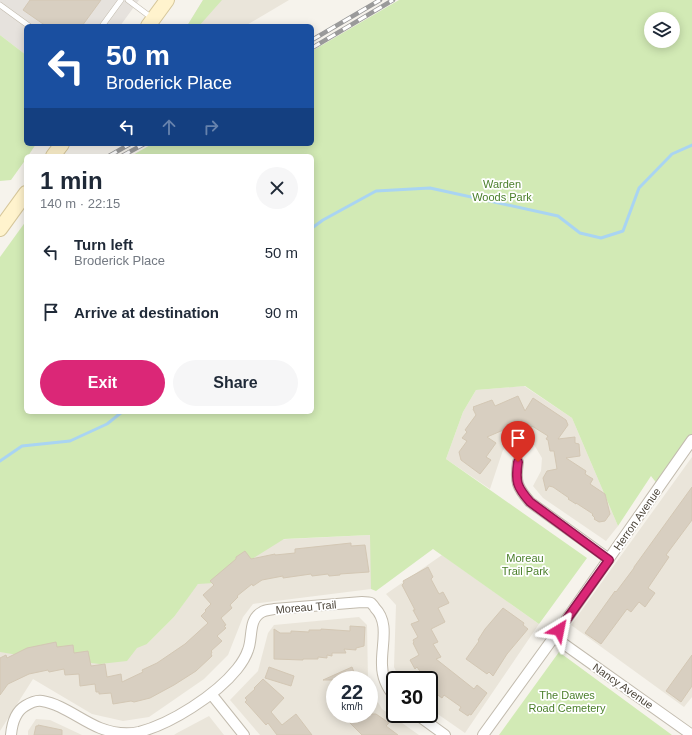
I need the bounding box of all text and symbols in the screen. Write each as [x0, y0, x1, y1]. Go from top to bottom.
map controls [644, 12, 680, 48]
button: layers [644, 12, 680, 48]
icon: left [40, 40, 92, 92]
text: 50 m [106, 40, 170, 71]
text: Broderick Place [106, 73, 232, 93]
icon: left [116, 116, 138, 138]
icon: ahead [158, 116, 180, 138]
icon: right [200, 116, 222, 138]
text: 1 min [40, 167, 103, 194]
button: close [256, 167, 298, 209]
park label: Warden Woods Park [472, 178, 532, 203]
text: 140 m · 22:15 [40, 196, 120, 211]
text: Turn left [74, 236, 133, 253]
icon: left [40, 241, 62, 263]
text: 50 m [265, 244, 298, 261]
text: Broderick Place [74, 253, 165, 268]
icon: arrive [40, 301, 62, 323]
text: Arrive at destination [74, 304, 219, 321]
text: 90 m [265, 304, 298, 321]
button: Exit [40, 360, 165, 406]
button: Share [173, 360, 298, 406]
pin [501, 421, 535, 462]
icon: arrive [507, 427, 529, 449]
street label: Herron Avenue [611, 486, 663, 552]
park label: Moreau Trail Park [502, 552, 549, 577]
street label: Moreau Trail [275, 598, 337, 616]
position arrow [538, 609, 580, 651]
street label: Nancy Avenue [591, 661, 655, 711]
speed limit sign: 30 [386, 671, 438, 723]
text: 22 [341, 681, 363, 703]
park label: The Dawes Road Cemetery [528, 689, 606, 714]
text: km/h [341, 701, 363, 712]

